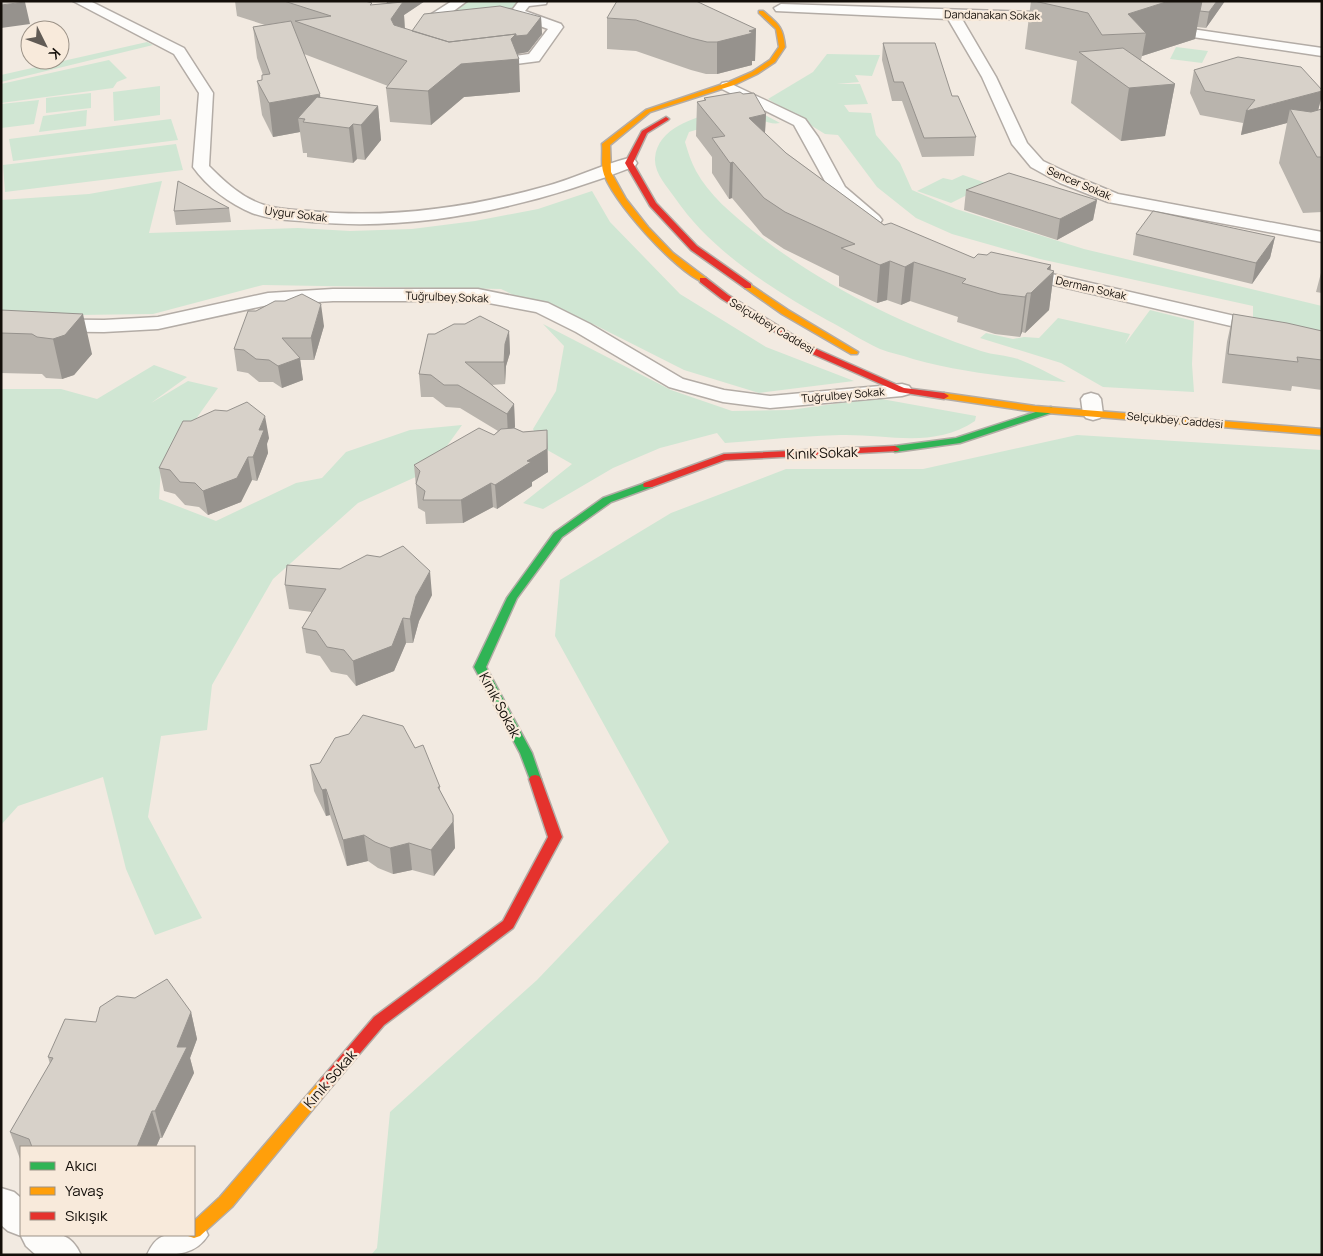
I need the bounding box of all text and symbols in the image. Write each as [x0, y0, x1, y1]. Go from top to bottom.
street label: Dandanakan Sokak [944, 6, 1041, 23]
north arrow [20, 20, 70, 70]
text: K [44, 44, 65, 64]
street label: Sencer Sokak [1045, 162, 1114, 203]
street label: Uygur Sokak [264, 202, 329, 225]
street label: Derman Sokak [1054, 272, 1129, 303]
street label: Tuğrulbey Sokak [405, 288, 489, 305]
street label: Selçukbey Caddesi [727, 294, 817, 357]
street label: Tuğrulbey Sokak [801, 383, 886, 406]
street label: Selçukbey Caddesi [1126, 408, 1224, 431]
street label: Kınık Sokak [786, 442, 859, 463]
street label: Kınık Sokak [475, 669, 526, 742]
street label: Kınık Sokak [299, 1045, 361, 1112]
legend [20, 1146, 195, 1236]
text: Akıcı [65, 1155, 97, 1176]
text: Yavaş [65, 1180, 104, 1201]
text: Sıkışık [65, 1205, 108, 1226]

